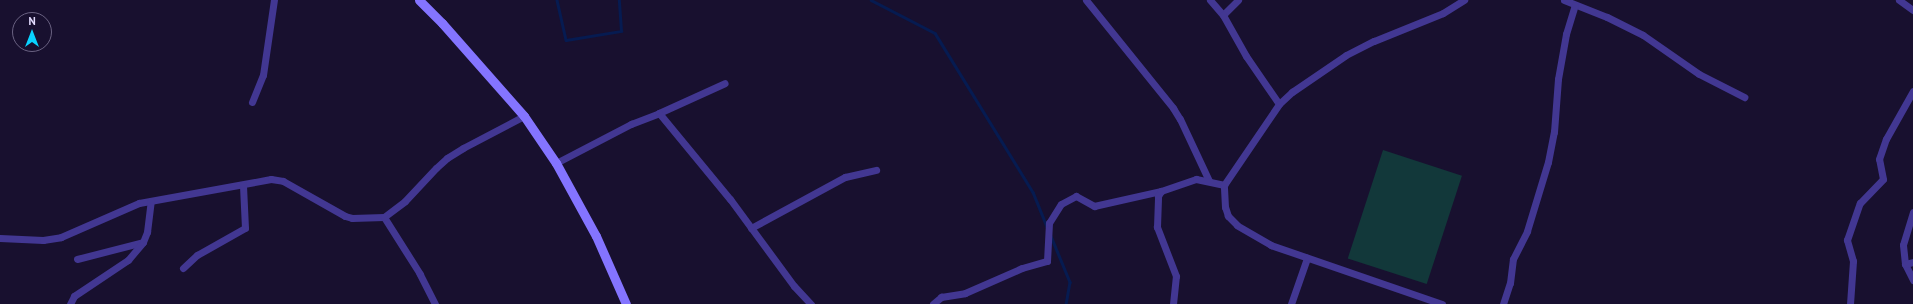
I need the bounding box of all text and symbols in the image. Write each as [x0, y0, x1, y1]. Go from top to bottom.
north arrow [12, 12, 52, 52]
text: N [28, 14, 36, 28]

